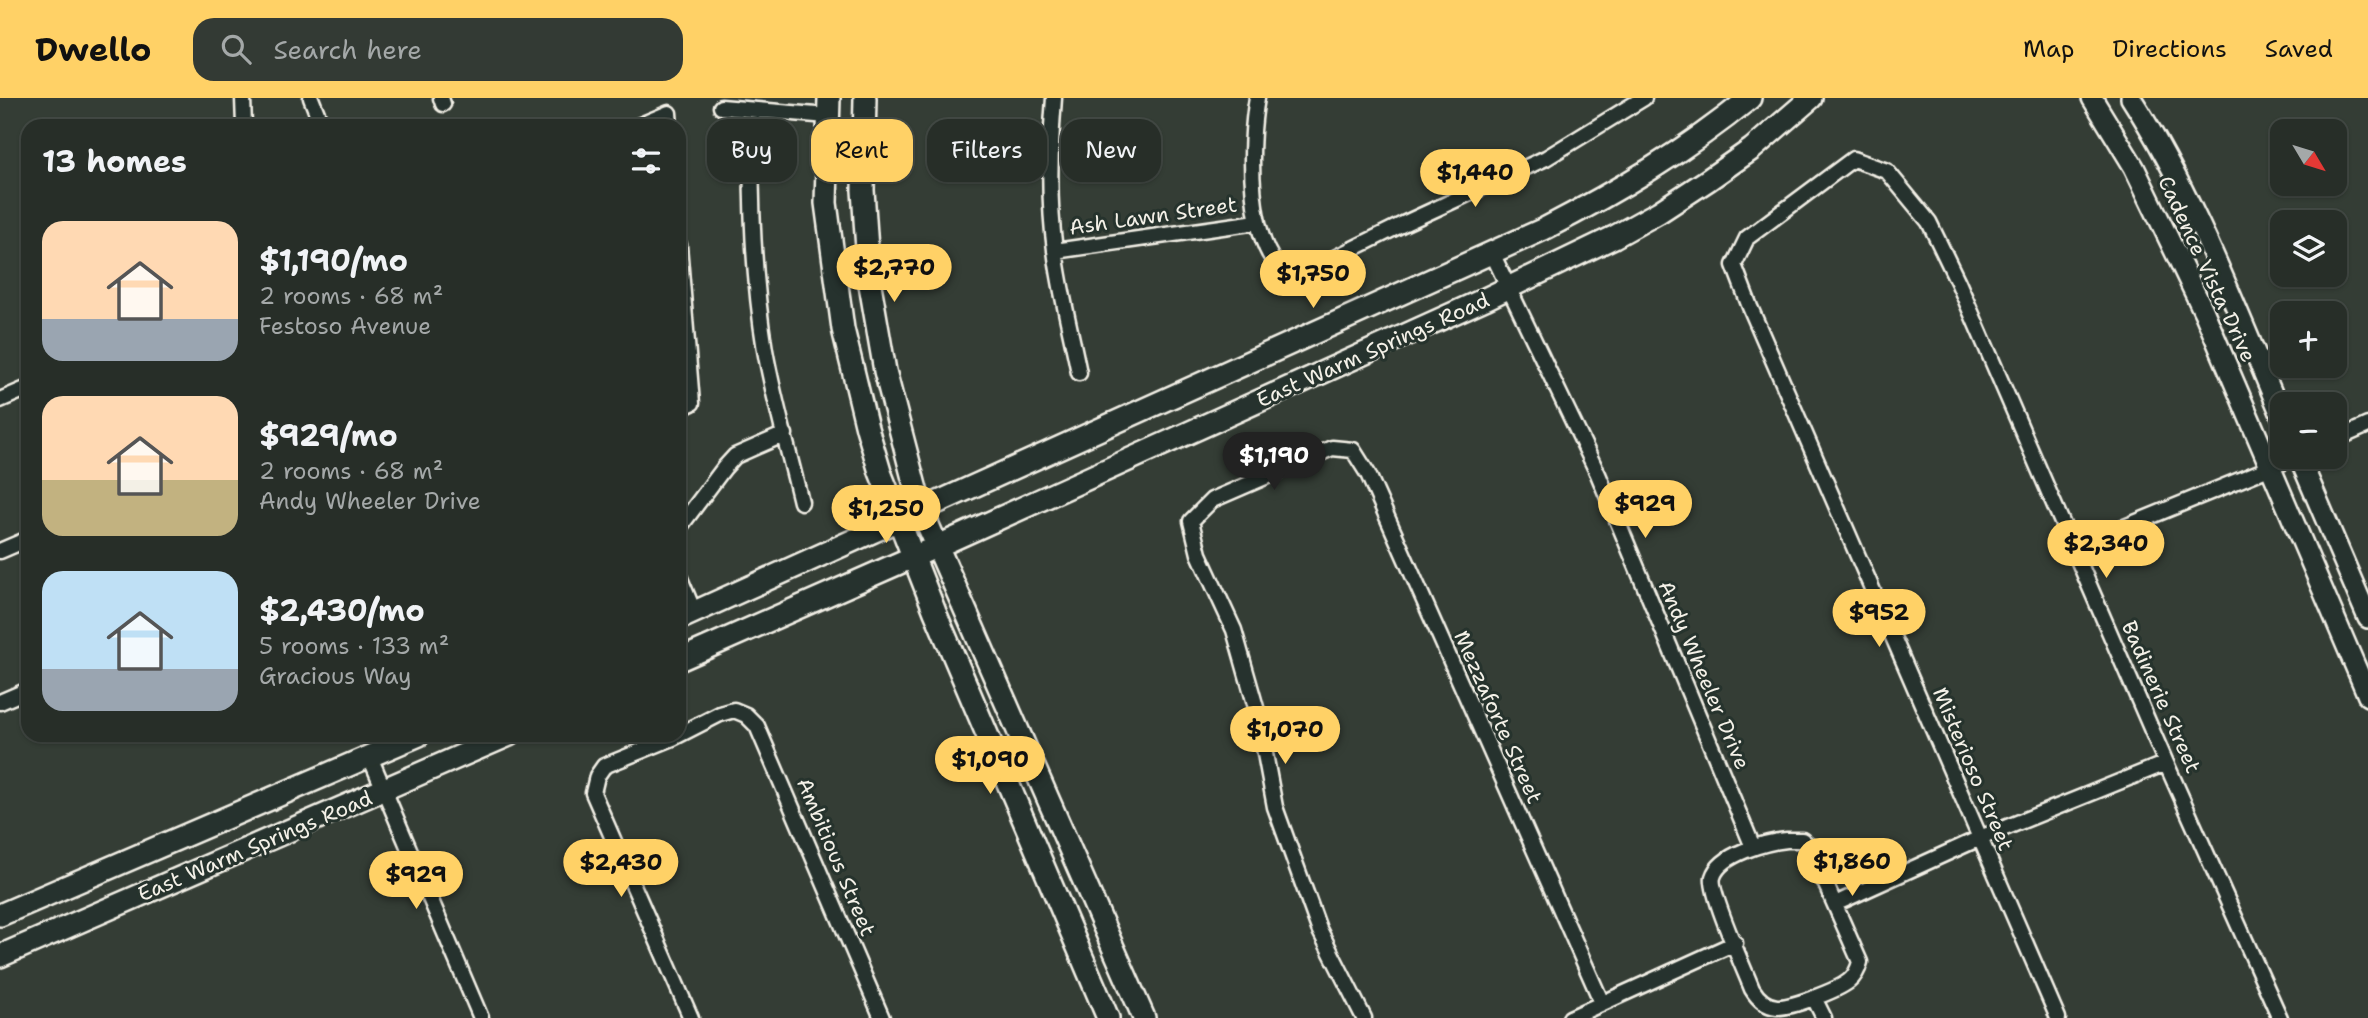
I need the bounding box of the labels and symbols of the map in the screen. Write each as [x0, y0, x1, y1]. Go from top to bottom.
north arrow [2270, 119, 2347, 196]
pin: $1,440 [1418, 150, 1532, 209]
street label: Cadence Vista Drive [2152, 171, 2262, 367]
street label: Ash Lawn Street [1067, 190, 1239, 242]
pin: $2,770 [837, 244, 951, 304]
pin: $1,750 [1256, 250, 1370, 310]
street label: East Warm Springs Road [1252, 286, 1494, 414]
pin: $1,190 [1217, 432, 1331, 492]
pin: $929 [1604, 480, 1686, 540]
pin: $1,250 [829, 486, 943, 545]
pin: $2,340 [2049, 520, 2163, 580]
street label: Andy Wheeler Drive [1652, 576, 1756, 774]
pin: $952 [1838, 589, 1920, 649]
street label: Badinerie Street [2115, 617, 2207, 777]
street label: Mezzaforte Street [1447, 626, 1549, 808]
street label: Misterioso Street [1926, 683, 2020, 855]
pin: $1,070 [1228, 706, 1342, 766]
pin: $1,090 [933, 736, 1047, 796]
street label: Ambitious Street [790, 774, 882, 940]
street label: East Warm Springs Road [134, 784, 376, 908]
pin: $1,860 [1795, 838, 1909, 898]
pin: $2,430 [564, 840, 678, 899]
pin: $929 [375, 852, 457, 911]

